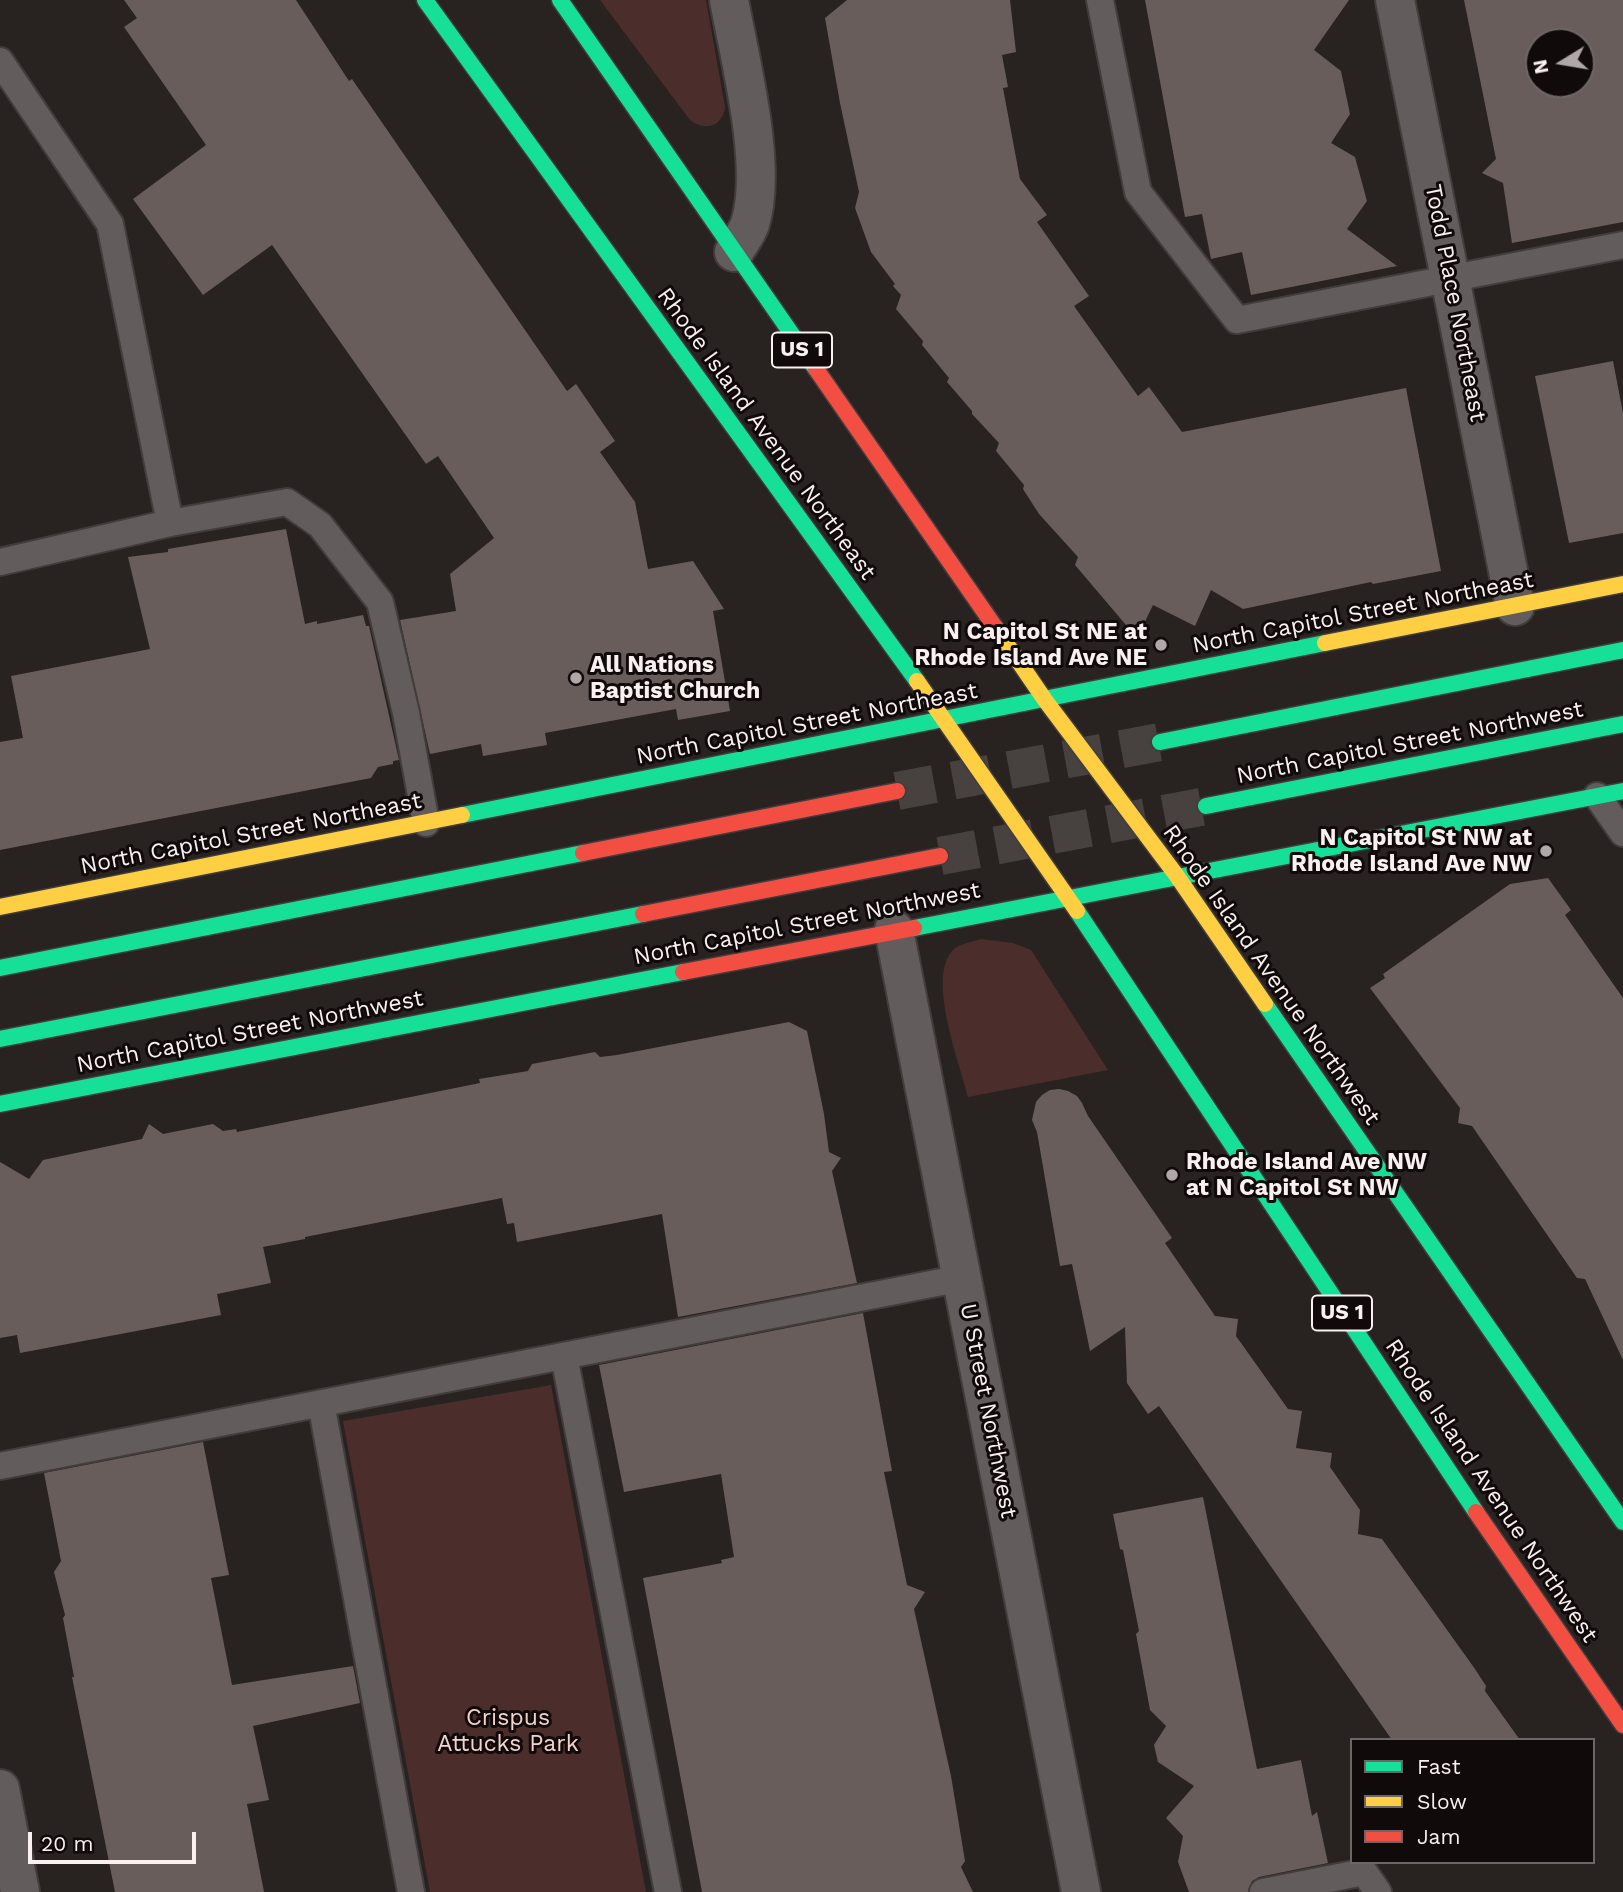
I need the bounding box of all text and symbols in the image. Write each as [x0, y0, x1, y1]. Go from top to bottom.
north arrow [1525, 28, 1595, 98]
text: N [1528, 58, 1553, 76]
street label: Todd Place Northeast [1418, 182, 1492, 424]
street label: Rhode Island Avenue Northeast [651, 283, 881, 585]
road number: US 1 [772, 332, 832, 368]
street label: North Capitol Street Northeast [1190, 566, 1536, 660]
place label: N Capitol St NE at Rhode Island Ave NE [914, 618, 1147, 672]
marker: N Capitol St NE at Rhode Island Ave NE [1153, 637, 1169, 653]
place label: All Nations Baptist Church [590, 651, 760, 705]
marker: All Nations Baptist Church [568, 670, 584, 686]
street label: North Capitol Street Northeast [634, 677, 980, 771]
street label: North Capitol Street Northwest [1234, 696, 1586, 790]
street label: North Capitol Street Northeast [78, 787, 424, 881]
street label: Rhode Island Avenue Northwest [1156, 820, 1386, 1130]
place label: N Capitol St NW at Rhode Island Ave NW [1291, 824, 1532, 878]
marker: N Capitol St NW at Rhode Island Ave NW [1538, 843, 1554, 859]
street label: North Capitol Street Northwest [631, 877, 983, 971]
street label: North Capitol Street Northwest [74, 985, 426, 1079]
place label: Rhode Island Ave NW at N Capitol St NW [1186, 1148, 1427, 1202]
marker: Rhode Island Ave NW at N Capitol St NW [1164, 1167, 1180, 1183]
road number: US 1 [1312, 1296, 1372, 1330]
street label: U Street Northwest [954, 1301, 1022, 1521]
street label: Rhode Island Avenue Northwest [1379, 1334, 1603, 1648]
park label: Crispus Attucks Park [437, 1704, 579, 1758]
legend [1350, 1738, 1595, 1864]
text: Fast [1417, 1754, 1461, 1779]
text: Slow [1417, 1789, 1467, 1814]
scale bar [32, 1818, 200, 1862]
text: Jam [1417, 1824, 1460, 1849]
text: 20 m [41, 1831, 93, 1856]

